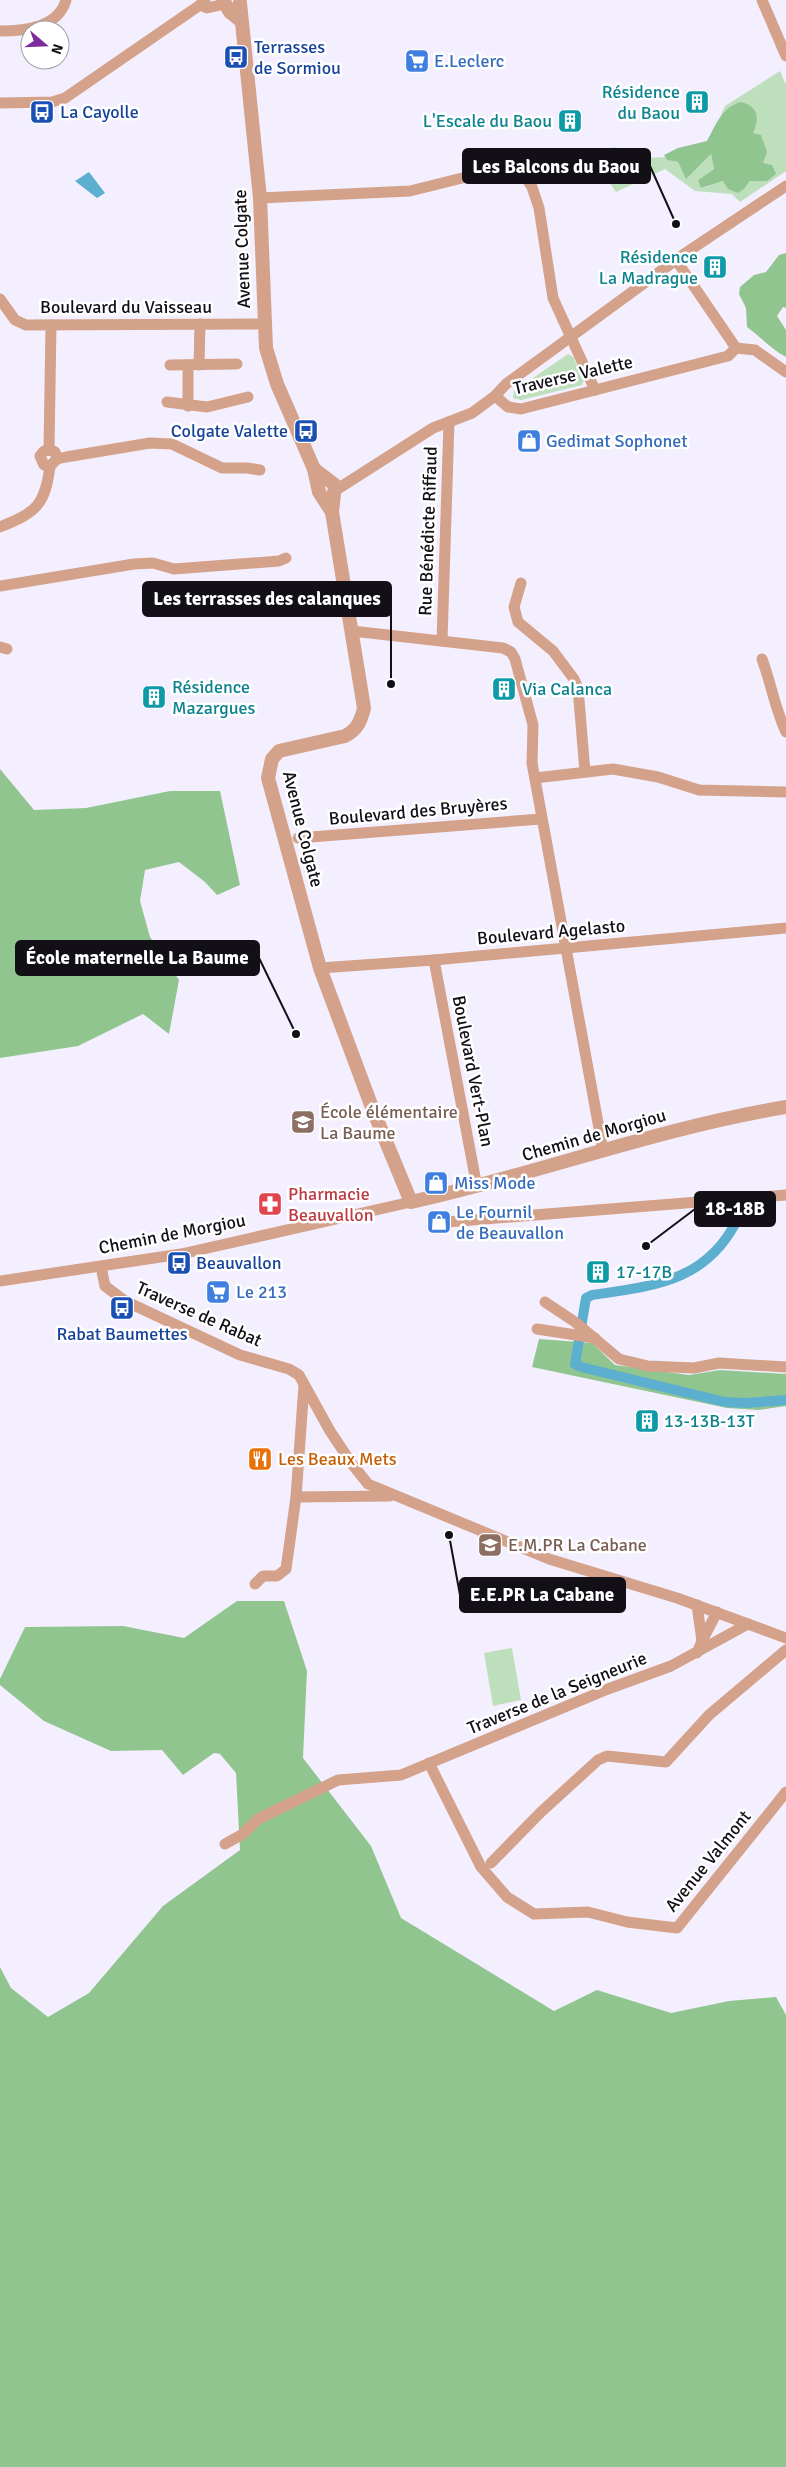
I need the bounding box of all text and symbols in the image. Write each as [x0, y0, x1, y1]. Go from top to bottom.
north arrow [20, 20, 70, 70]
place label: Terrasses de Sormiou [254, 36, 341, 79]
text: N [47, 42, 66, 56]
bus stop icon: Terrasses de Sormiou [223, 44, 249, 70]
supermarket icon: E.Leclerc [404, 48, 430, 74]
place label: E.Leclerc [434, 50, 504, 72]
place label: Résidence du Baou [602, 81, 680, 124]
building icon: Résidence du Baou [684, 89, 710, 115]
bus stop icon: La Cayolle [29, 99, 55, 125]
place label: La Cayolle [60, 101, 139, 123]
building icon: L'Escale du Baou [557, 108, 583, 134]
place label: L'Escale du Baou [423, 110, 552, 132]
callout: Les Balcons du Baou [463, 149, 650, 183]
text: Les Balcons du Baou [472, 155, 640, 179]
street label: Avenue Colgate [229, 189, 255, 309]
place label: Résidence La Madrague [599, 246, 698, 289]
building icon: Résidence La Madrague [702, 254, 728, 280]
street label: Boulevard du Vaisseau [40, 296, 212, 318]
street label: Traverse Valette [511, 351, 635, 399]
bus stop icon: Colgate Valette [293, 418, 319, 444]
place label: Colgate Valette [171, 420, 288, 442]
shop icon: Gedimat Sophonet [516, 428, 542, 454]
place label: Gedimat Sophonet [546, 430, 688, 452]
street label: Rue Bénédicte Riffaud [414, 446, 442, 616]
callout: Les terrasses des calanques [143, 582, 391, 616]
text: Les terrasses des calanques [153, 587, 381, 611]
place label: Résidence Mazargues [172, 676, 256, 719]
building icon: Via Calanca [491, 676, 517, 702]
place label: Via Calanca [522, 678, 612, 700]
building icon: Résidence Mazargues [141, 684, 167, 710]
street label: Avenue Colgate [278, 769, 328, 889]
street label: Boulevard des Bruyères [328, 792, 508, 830]
street label: Boulevard Agelasto [476, 915, 626, 949]
callout: École maternelle La Baume [16, 941, 259, 975]
text: École maternelle La Baume [25, 946, 249, 970]
street label: Boulevard Vert-Plan [448, 993, 498, 1149]
place label: École élémentaire La Baume [320, 1101, 458, 1144]
street label: Chemin de Morgiou [519, 1104, 669, 1166]
school or university icon: École élémentaire La Baume [290, 1109, 316, 1135]
shop icon: Miss Mode [423, 1170, 449, 1196]
place label: Miss Mode [454, 1172, 536, 1194]
place label: Pharmacie Beauvallon [288, 1183, 374, 1226]
pharmacy icon: Pharmacie Beauvallon [257, 1191, 283, 1217]
callout: 18-18B [695, 1192, 775, 1226]
text: 18-18B [705, 1197, 765, 1221]
place label: Le Fournil de Beauvallon [456, 1201, 564, 1244]
street label: Chemin de Morgiou [97, 1209, 247, 1259]
shop icon: Le Fournil de Beauvallon [426, 1209, 452, 1235]
bus stop icon: Beauvallon [166, 1250, 192, 1276]
place label: Beauvallon [196, 1252, 282, 1274]
building icon: 17-17B [585, 1259, 611, 1285]
place label: 17-17B [616, 1261, 672, 1283]
street label: Traverse de Rabat [133, 1277, 265, 1351]
supermarket icon: Le 213 [205, 1279, 231, 1305]
place label: Le 213 [236, 1281, 287, 1303]
bus stop icon: Rabat Baumettes [109, 1295, 135, 1321]
place label: Rabat Baumettes [56, 1323, 188, 1345]
building icon: 13-13B-13T [634, 1408, 660, 1434]
place label: 13-13B-13T [664, 1410, 755, 1432]
restaurant icon: Les Beaux Mets [247, 1446, 273, 1472]
place label: Les Beaux Mets [278, 1448, 397, 1470]
school or university icon: E.M.PR La Cabane [477, 1532, 503, 1558]
place label: E.M.PR La Cabane [508, 1534, 647, 1556]
callout: E.E.PR La Cabane [460, 1578, 625, 1612]
text: E.E.PR La Cabane [470, 1583, 614, 1607]
street label: Traverse de la Seigneurie [464, 1647, 650, 1739]
street label: Avenue Valmont [660, 1806, 756, 1916]

